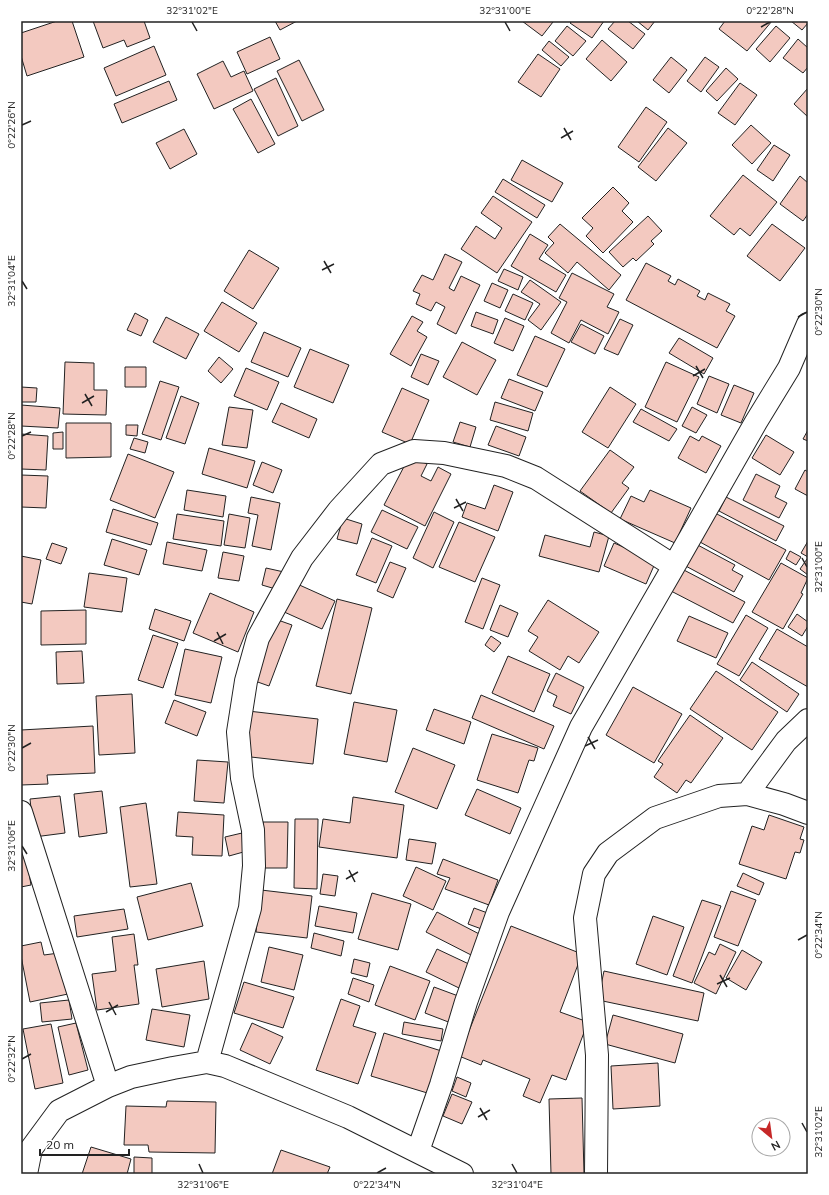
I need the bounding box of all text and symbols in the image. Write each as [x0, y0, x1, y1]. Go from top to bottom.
text: 32°31'02"E [166, 4, 218, 17]
text: 32°31'00"E [479, 4, 531, 17]
text: 0°22'28"N [746, 4, 794, 17]
text: 0°22'26"N [5, 101, 18, 149]
text: 32°31'04"E [5, 255, 18, 307]
text: 0°22'30"N [812, 288, 825, 336]
text: 0°22'28"N [5, 412, 18, 460]
text: 32°31'00"E [812, 541, 825, 593]
text: 0°22'30"N [5, 724, 18, 772]
text: 32°31'06"E [5, 820, 18, 872]
text: 0°22'34"N [812, 911, 825, 959]
text: 0°22'32"N [5, 1035, 18, 1083]
text: 32°31'02"E [812, 1106, 825, 1158]
north arrow [751, 1117, 791, 1157]
scale bar [40, 1131, 129, 1157]
text: 20 m [46, 1137, 74, 1152]
text: N [769, 1138, 783, 1154]
text: 32°31'06"E [177, 1178, 229, 1191]
text: 0°22'34"N [353, 1178, 401, 1191]
text: 32°31'04"E [491, 1178, 543, 1191]

